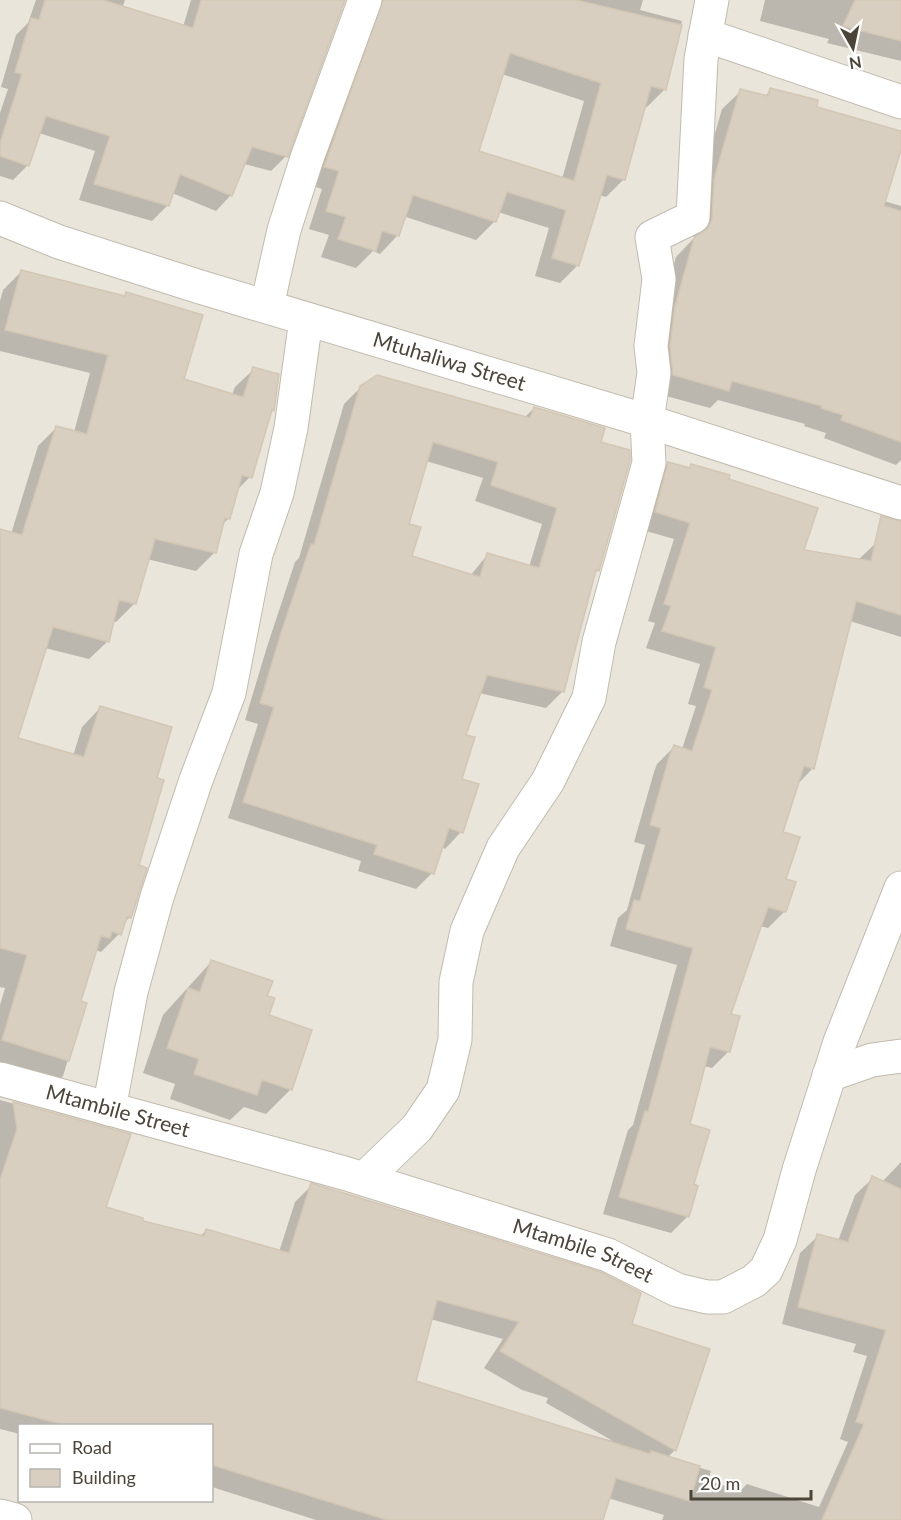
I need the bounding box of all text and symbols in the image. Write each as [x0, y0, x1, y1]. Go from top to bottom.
north arrow [823, 18, 883, 78]
text: N [848, 53, 863, 74]
street label: Mtuhaliwa Street [370, 326, 530, 395]
street label: Mtambile Street [43, 1078, 193, 1141]
street label: Mtambile Street [510, 1212, 658, 1287]
legend [18, 1424, 213, 1502]
text: Road [72, 1436, 112, 1458]
scale bar [691, 1463, 811, 1501]
text: Building [72, 1466, 136, 1488]
text: 20 m [700, 1472, 740, 1494]

